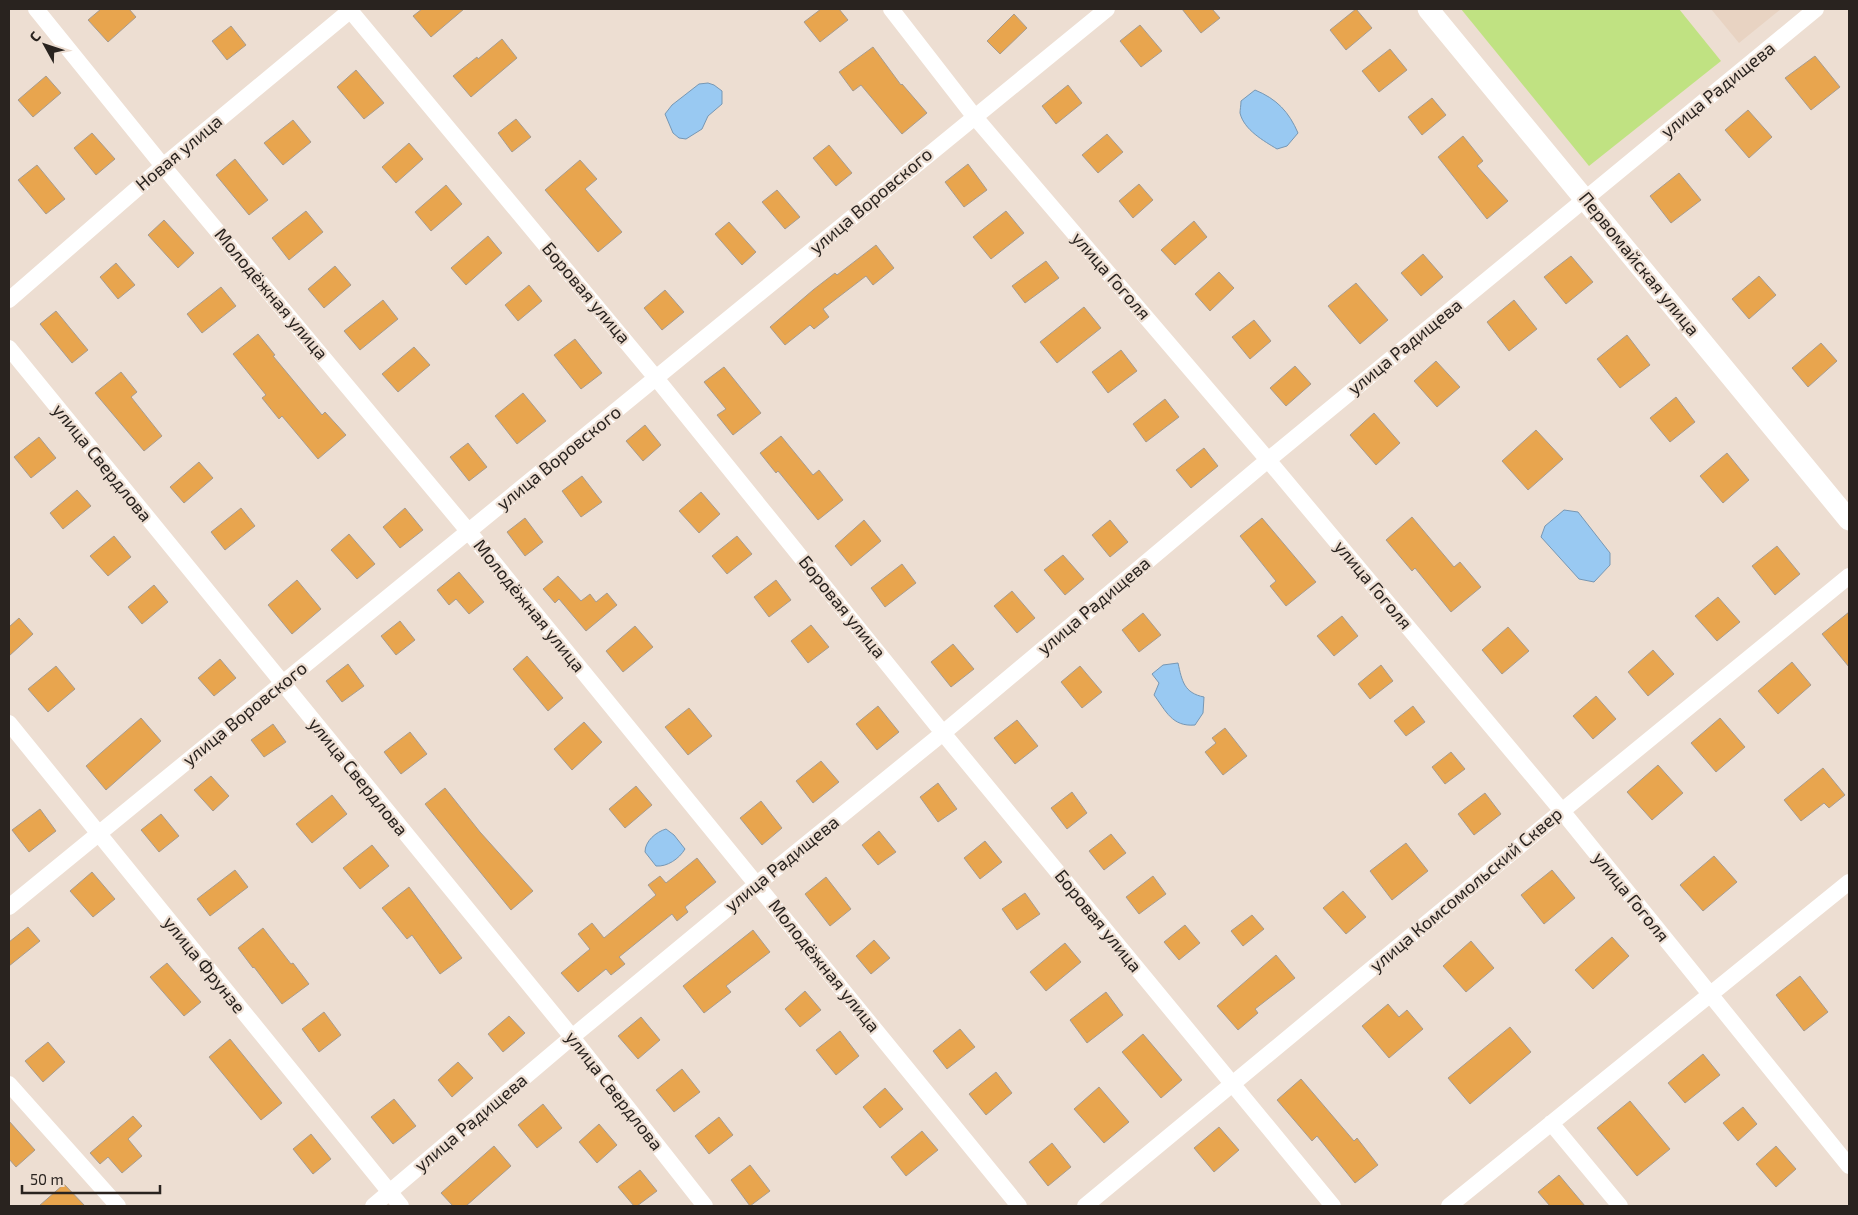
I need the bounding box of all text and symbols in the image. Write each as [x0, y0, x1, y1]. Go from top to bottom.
north arrow [20, 20, 70, 70]
text: С [26, 28, 44, 45]
street label: улица Радищева [1656, 36, 1779, 142]
street label: Новая улица [131, 110, 226, 195]
street label: улица Воровского [804, 142, 936, 258]
street label: Первомайская улица [1575, 187, 1705, 340]
street label: Молодёжная улица [210, 223, 333, 364]
street label: улица Гоголя [1068, 227, 1156, 324]
street label: Боровая улица [538, 237, 636, 348]
street label: улица Радищева [1343, 293, 1466, 399]
street label: улица Свердлова [48, 399, 157, 526]
street label: улица Воровского [492, 400, 625, 514]
street label: Молодёжная улица [469, 534, 590, 676]
street label: улица Гоголя [1330, 535, 1417, 633]
street label: Боровая улица [795, 551, 891, 662]
street label: улица Радищева [1032, 552, 1154, 659]
street label: улица Воровского [178, 656, 311, 770]
street label: улица Свердлова [304, 713, 413, 840]
street label: улица Комсомольский Сквер [1365, 802, 1566, 976]
street label: улица Радищева [720, 810, 843, 916]
street label: улица Гоголя [1589, 847, 1675, 946]
street label: Боровая улица [1051, 865, 1147, 976]
street label: Молодёжная улица [764, 894, 885, 1036]
street label: улица Фрунзе [159, 912, 251, 1017]
street label: улица Свердлова [561, 1026, 668, 1155]
street label: улица Радищева [409, 1069, 531, 1176]
scale bar [22, 1162, 160, 1194]
text: 50 m [30, 1170, 64, 1188]

